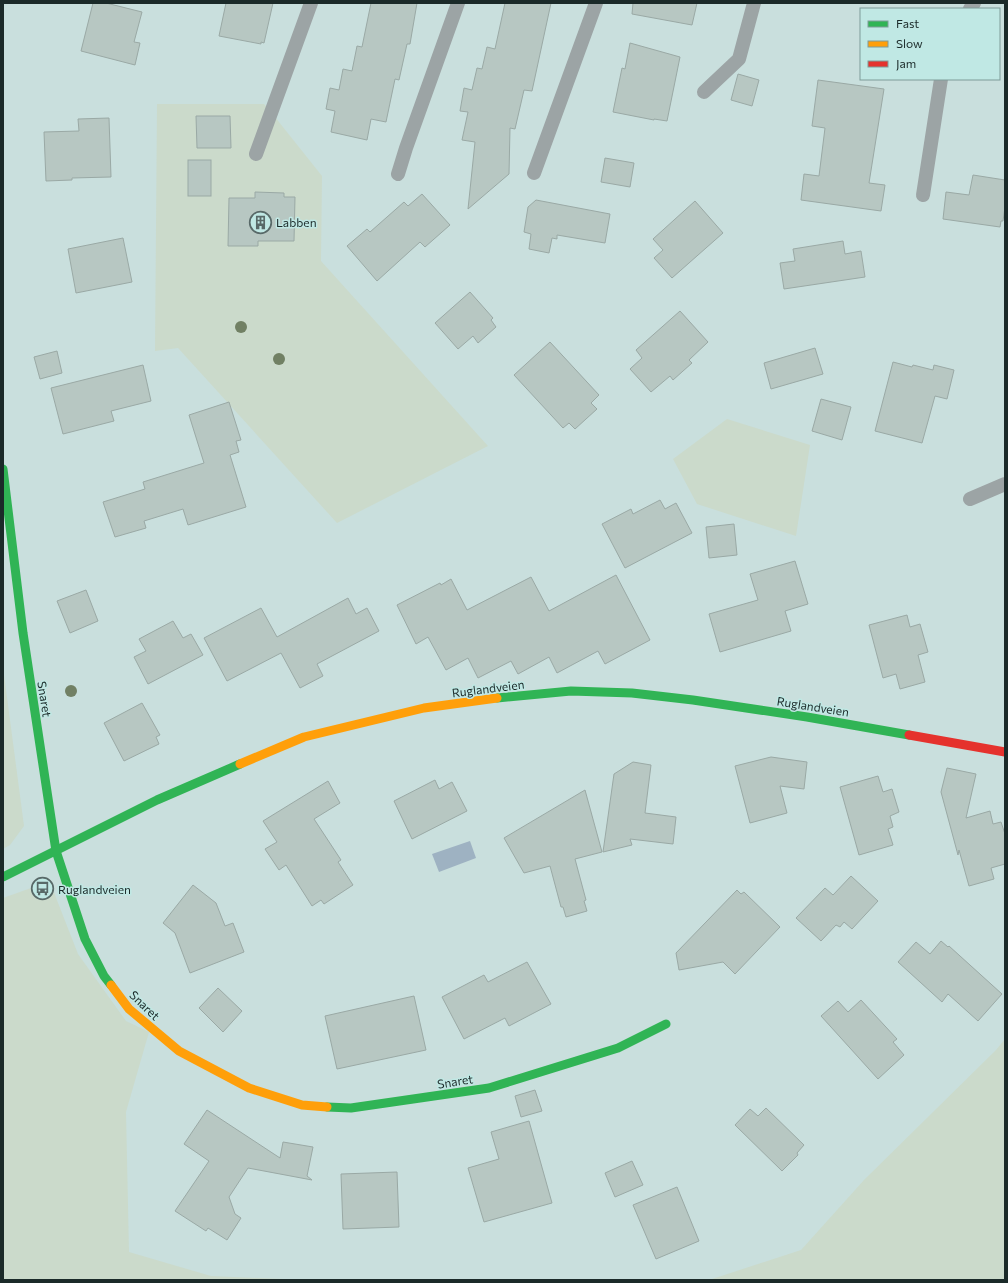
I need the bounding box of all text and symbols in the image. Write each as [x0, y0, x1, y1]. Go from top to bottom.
legend [860, 8, 1000, 80]
text: Fast [896, 16, 919, 30]
text: Slow [896, 36, 923, 50]
text: Jam [896, 56, 916, 71]
building icon: Labben [248, 209, 274, 235]
place label: Labben [276, 215, 317, 229]
street label: Ruglandveien [451, 677, 525, 699]
street label: Snaret [35, 680, 55, 718]
street label: Ruglandveien [776, 693, 850, 719]
bus stop icon: Ruglandveien [30, 876, 56, 902]
place label: Ruglandveien [58, 882, 131, 896]
street label: Snaret [127, 987, 163, 1023]
street label: Snaret [436, 1071, 474, 1091]

